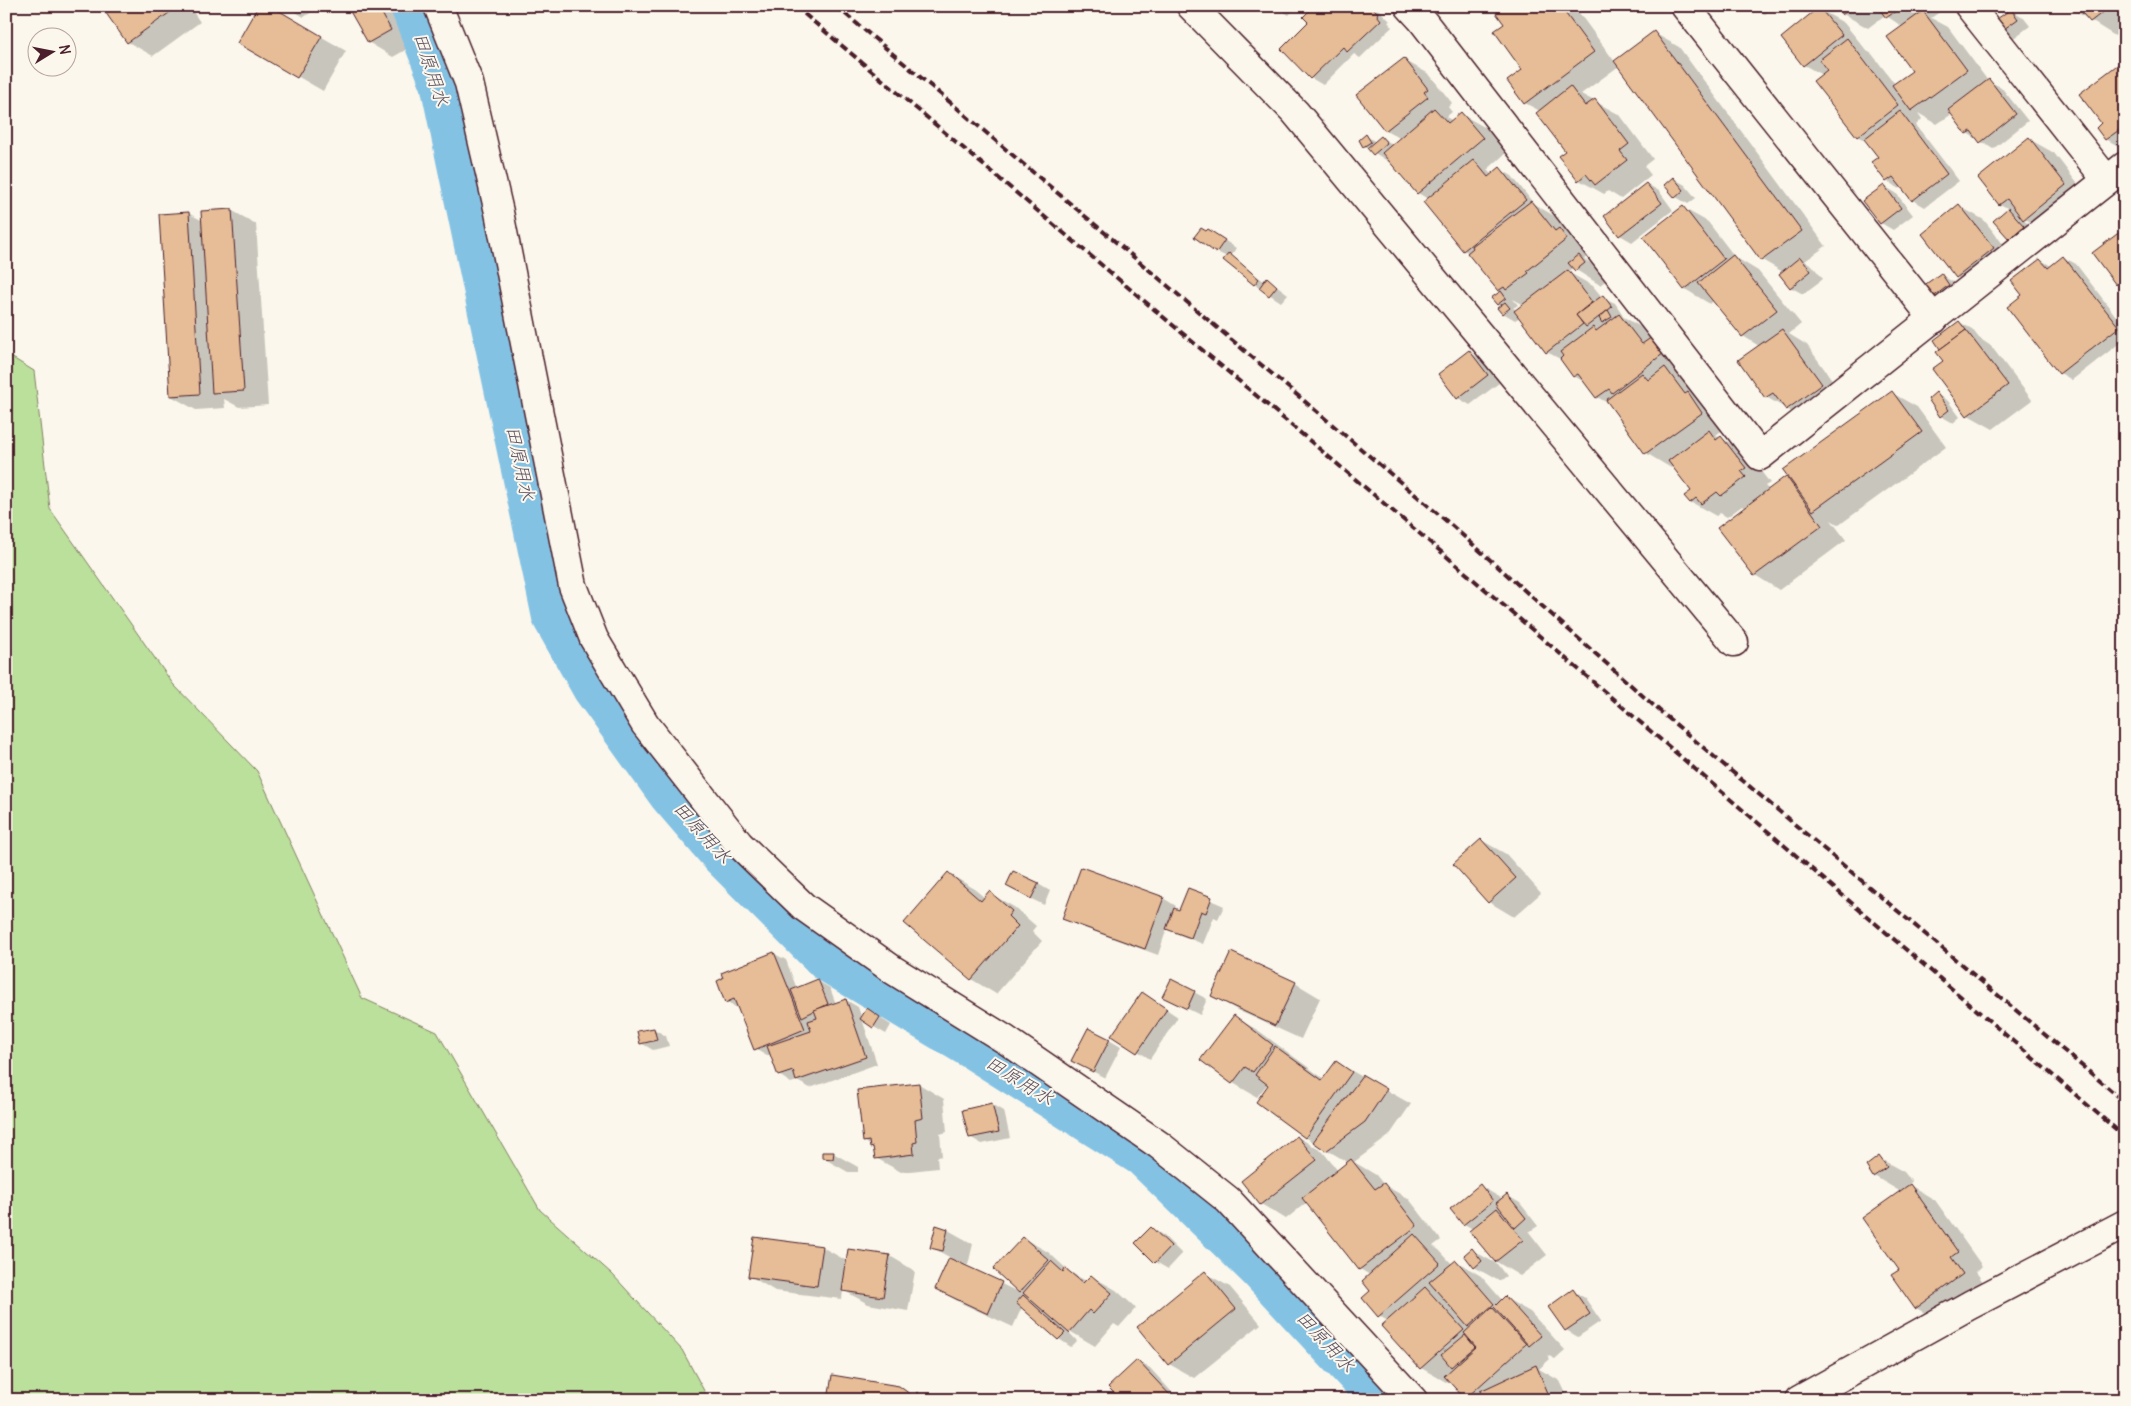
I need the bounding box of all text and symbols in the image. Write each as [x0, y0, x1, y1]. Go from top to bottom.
north arrow [28, 28, 78, 78]
water label: 田原用水 [409, 29, 455, 109]
text: N [55, 43, 75, 56]
water label: 田原用水 [501, 423, 541, 503]
water label: 田原用水 [669, 796, 737, 868]
water label: 田原用水 [981, 1050, 1059, 1110]
water label: 田原用水 [1291, 1305, 1361, 1377]

